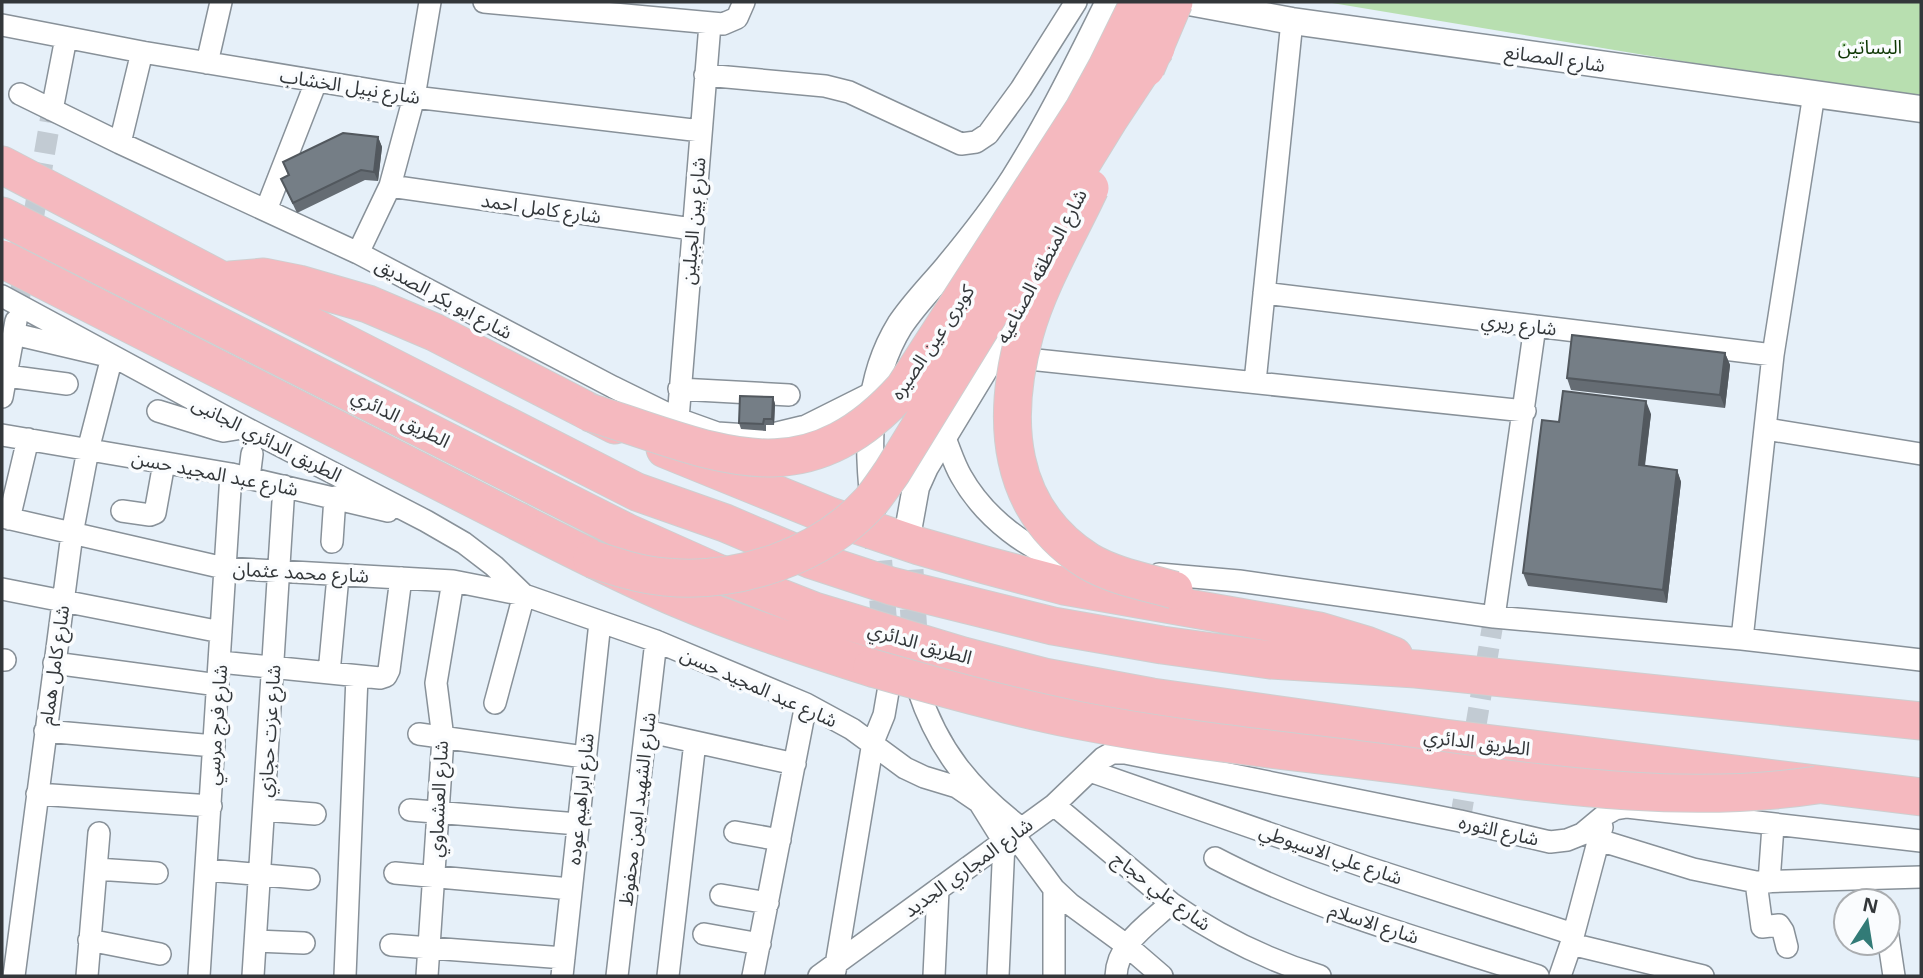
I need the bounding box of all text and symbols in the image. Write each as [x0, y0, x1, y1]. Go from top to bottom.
park label: البساتين [1838, 34, 1902, 60]
street label: شارع المصانع [1503, 38, 1607, 80]
street label: شارع نبيل الخشاب [278, 62, 422, 111]
street label: شارع بين الجبلين [674, 156, 713, 286]
street label: شارع المنطقه الصناعيه [989, 184, 1094, 348]
street label: شارع كامل احمد [479, 187, 603, 230]
street label: شارع ابو بكر الصديق [371, 251, 517, 346]
street label: كوبرى عين الصيره [884, 279, 981, 405]
street label: شارع ريري [1479, 306, 1558, 344]
street label: الطريق الدائري [346, 382, 455, 456]
street label: الطريق الدائري الجانبى [187, 390, 346, 490]
street label: شارع عبد المجيد حسن [129, 444, 300, 503]
street label: شارع محمد عثمان [232, 555, 370, 590]
street label: شارع كامل همام [33, 603, 77, 727]
street label: الطريق الدائري [864, 616, 975, 673]
street label: شارع عبد المجيد حسن [676, 641, 841, 734]
street label: شارع فرج مرسي [199, 664, 236, 786]
street label: شارع عزت حجازي [251, 664, 289, 798]
street label: شارع الشهيد ايمن محفوظ [612, 711, 663, 907]
street label: الطريق الدائري [1422, 723, 1532, 764]
street label: شارع ابراهيم عوده [560, 732, 602, 866]
street label: شارع العشماوي [422, 740, 456, 858]
street label: شارع الثوره [1456, 808, 1542, 853]
street label: شارع المجاري الجديد [898, 811, 1039, 925]
street label: شارع علي الاسيوطي [1255, 817, 1406, 893]
street label: شارع علي حجاج [1106, 845, 1217, 939]
north arrow [1832, 887, 1902, 957]
text: N [1860, 891, 1881, 920]
street label: شارع الاسلام [1325, 896, 1422, 952]

